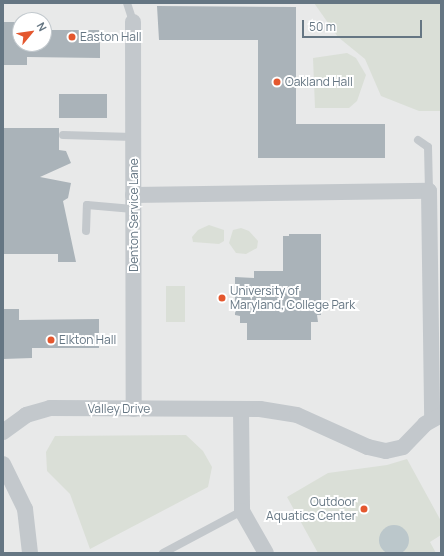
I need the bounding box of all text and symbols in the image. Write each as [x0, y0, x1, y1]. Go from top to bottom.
north arrow [12, 12, 52, 52]
scale bar [304, 12, 424, 38]
text: 50 m [309, 18, 336, 35]
text: N [34, 19, 51, 34]
place label: Easton Hall [80, 30, 141, 44]
marker: Easton Hall [67, 32, 77, 42]
place label: Oakland Hall [285, 75, 353, 89]
marker: Oakland Hall [272, 77, 282, 87]
street label: Denton Service Lane [127, 158, 141, 272]
place label: University of Maryland, College Park [230, 284, 355, 312]
marker: University of Maryland, College Park [217, 293, 227, 303]
place label: Elkton Hall [59, 333, 116, 347]
marker: Elkton Hall [46, 335, 56, 345]
street label: Valley Drive [88, 402, 150, 416]
place label: Outdoor Aquatics Center [266, 495, 356, 523]
marker: Outdoor Aquatics Center [359, 504, 369, 514]

